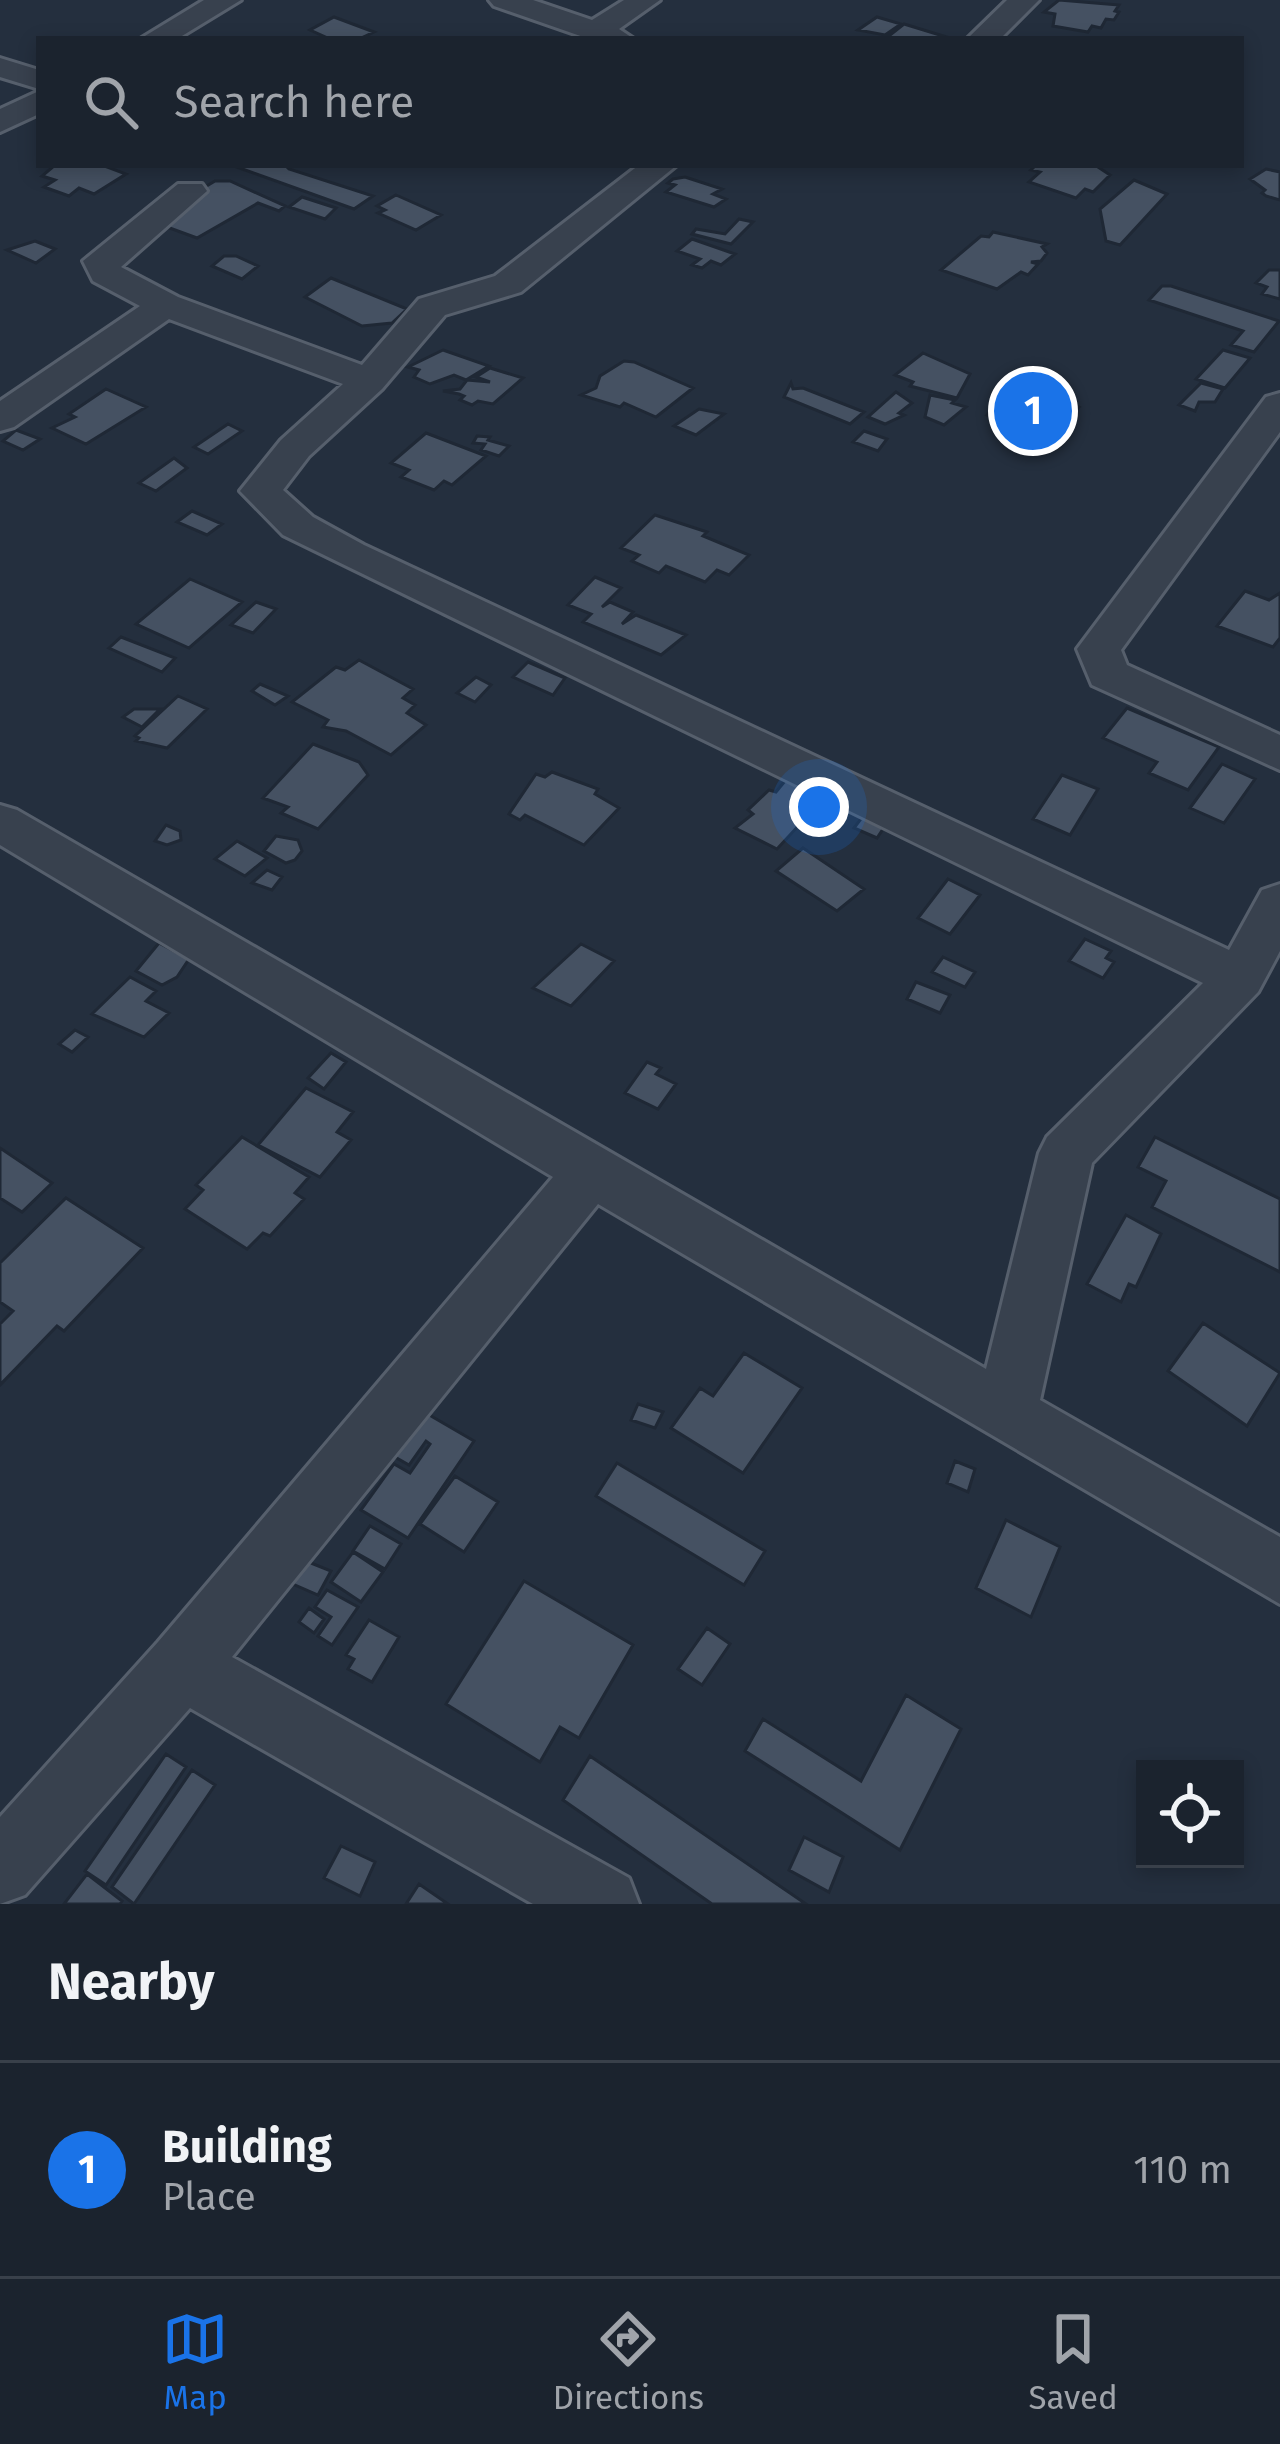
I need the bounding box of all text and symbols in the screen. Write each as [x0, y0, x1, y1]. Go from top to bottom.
search box [36, 36, 1244, 168]
icon: search [78, 69, 144, 135]
text: Search here [174, 75, 414, 129]
pin: 1 [994, 366, 1072, 456]
your location [789, 777, 849, 837]
map controls [1136, 1760, 1244, 1868]
button: locate [1136, 1760, 1244, 1868]
text: Nearby [48, 1951, 214, 2013]
text: Building [162, 2120, 332, 2174]
text: 1 [78, 2147, 96, 2193]
text: 110 m [1133, 2147, 1232, 2193]
text: Place [162, 2174, 256, 2220]
tab: Map [162, 2306, 228, 2418]
tab: Directions [553, 2306, 704, 2418]
tab: Saved [1028, 2306, 1118, 2418]

